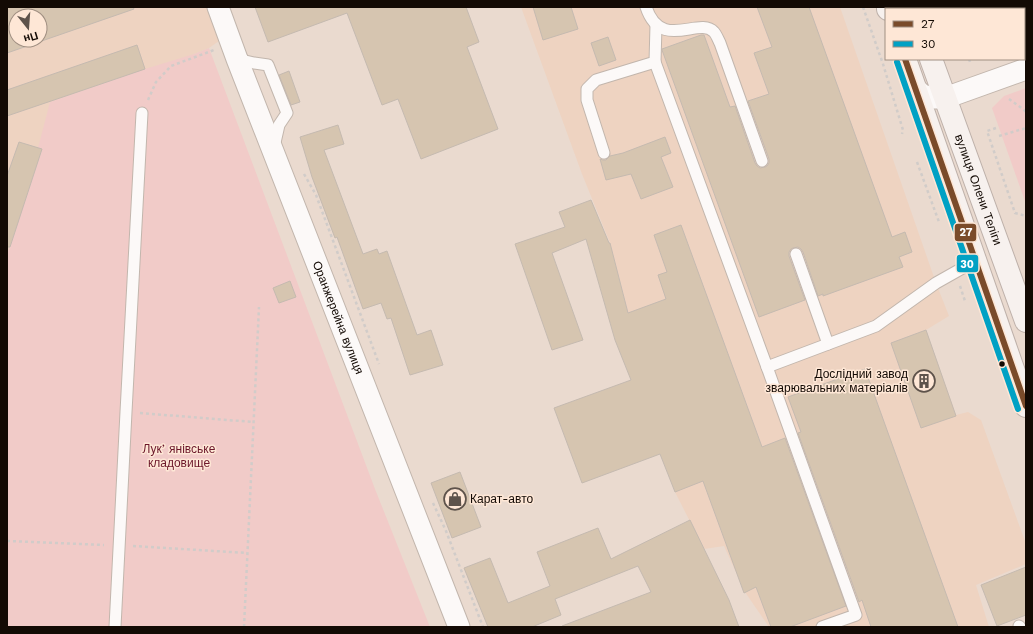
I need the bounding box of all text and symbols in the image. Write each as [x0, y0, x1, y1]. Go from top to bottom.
north arrow [8, 8, 48, 48]
legend [885, 8, 1025, 60]
text: 27 [921, 17, 935, 31]
text: Пн [22, 29, 40, 45]
text: 30 [921, 37, 935, 51]
street label: вулиця Олени Теліги [952, 132, 1005, 247]
line badge: 27 [954, 223, 977, 242]
text: 27 [959, 226, 973, 239]
line badge: 30 [956, 254, 979, 273]
text: 30 [960, 258, 974, 271]
street label: Оранжерейна вулиця [310, 259, 367, 376]
unlabelled marker [997, 359, 1007, 369]
place label: Дослідний завод зварювальних матеріалів [766, 367, 908, 395]
building icon: Дослідний завод зварювальних матеріалів [911, 368, 937, 394]
park label: Лукʼянівське кладовище [143, 442, 216, 470]
shop icon: Карат-авто [442, 486, 468, 512]
place label: Карат-авто [470, 492, 534, 506]

